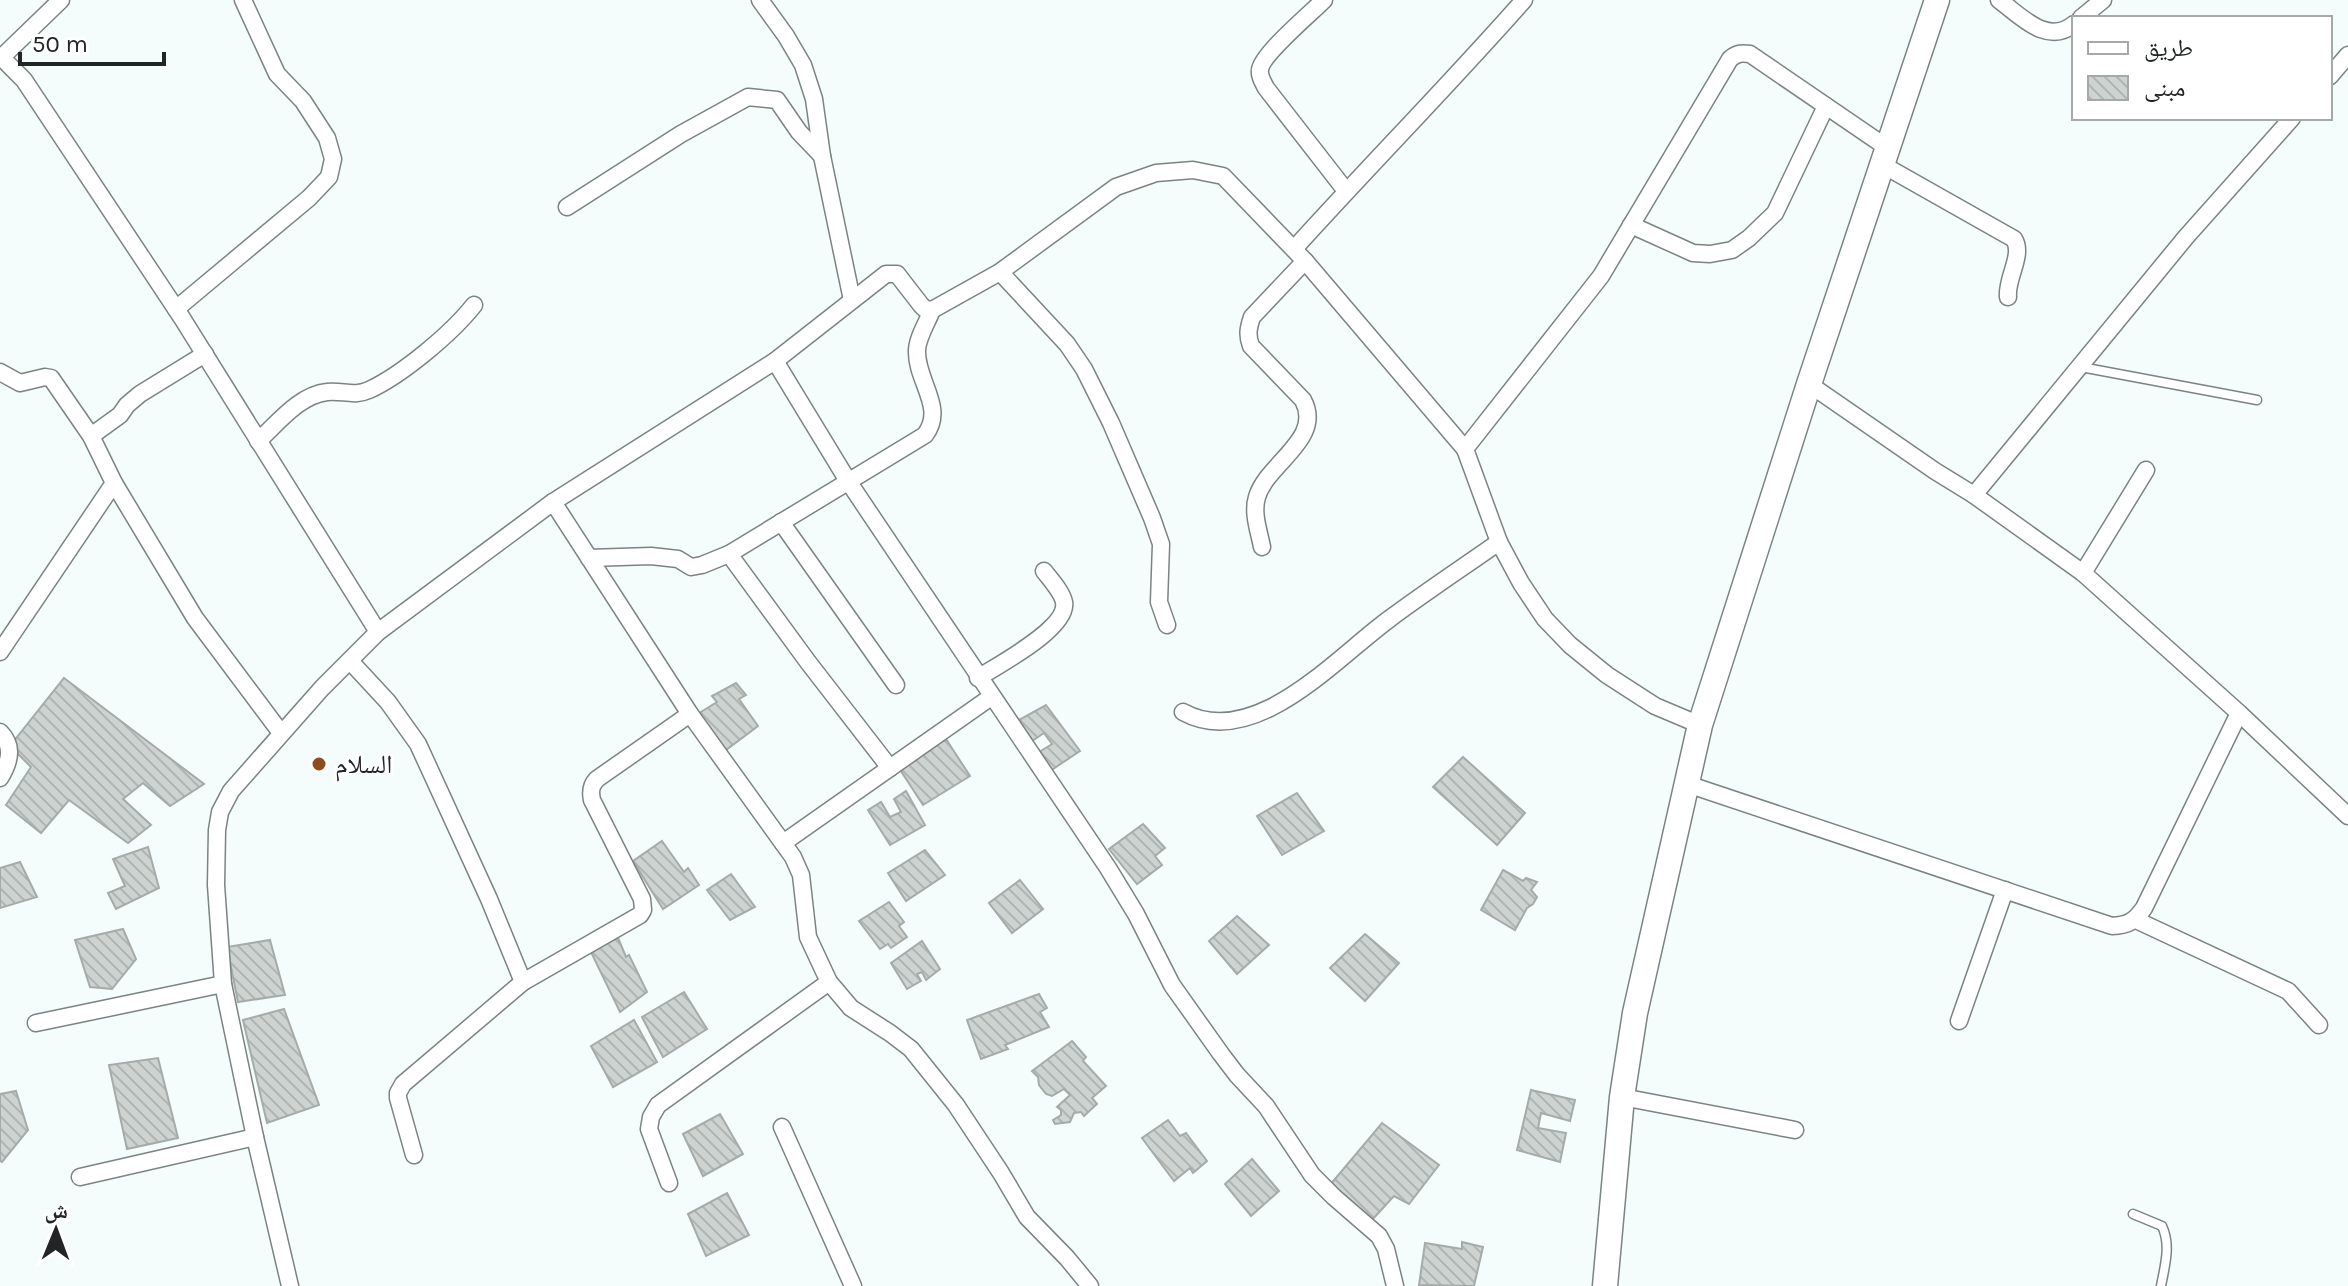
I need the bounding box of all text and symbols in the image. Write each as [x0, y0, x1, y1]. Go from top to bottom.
scale bar [20, 16, 164, 66]
legend [2072, 16, 2332, 120]
text: 50 m [32, 30, 88, 58]
text: طريق [2144, 34, 2193, 62]
text: مبنى [2144, 74, 2185, 102]
place label: السلام [335, 749, 393, 782]
marker: السلام [310, 755, 328, 773]
north arrow [16, 1190, 96, 1270]
text: ش [44, 1198, 68, 1224]

